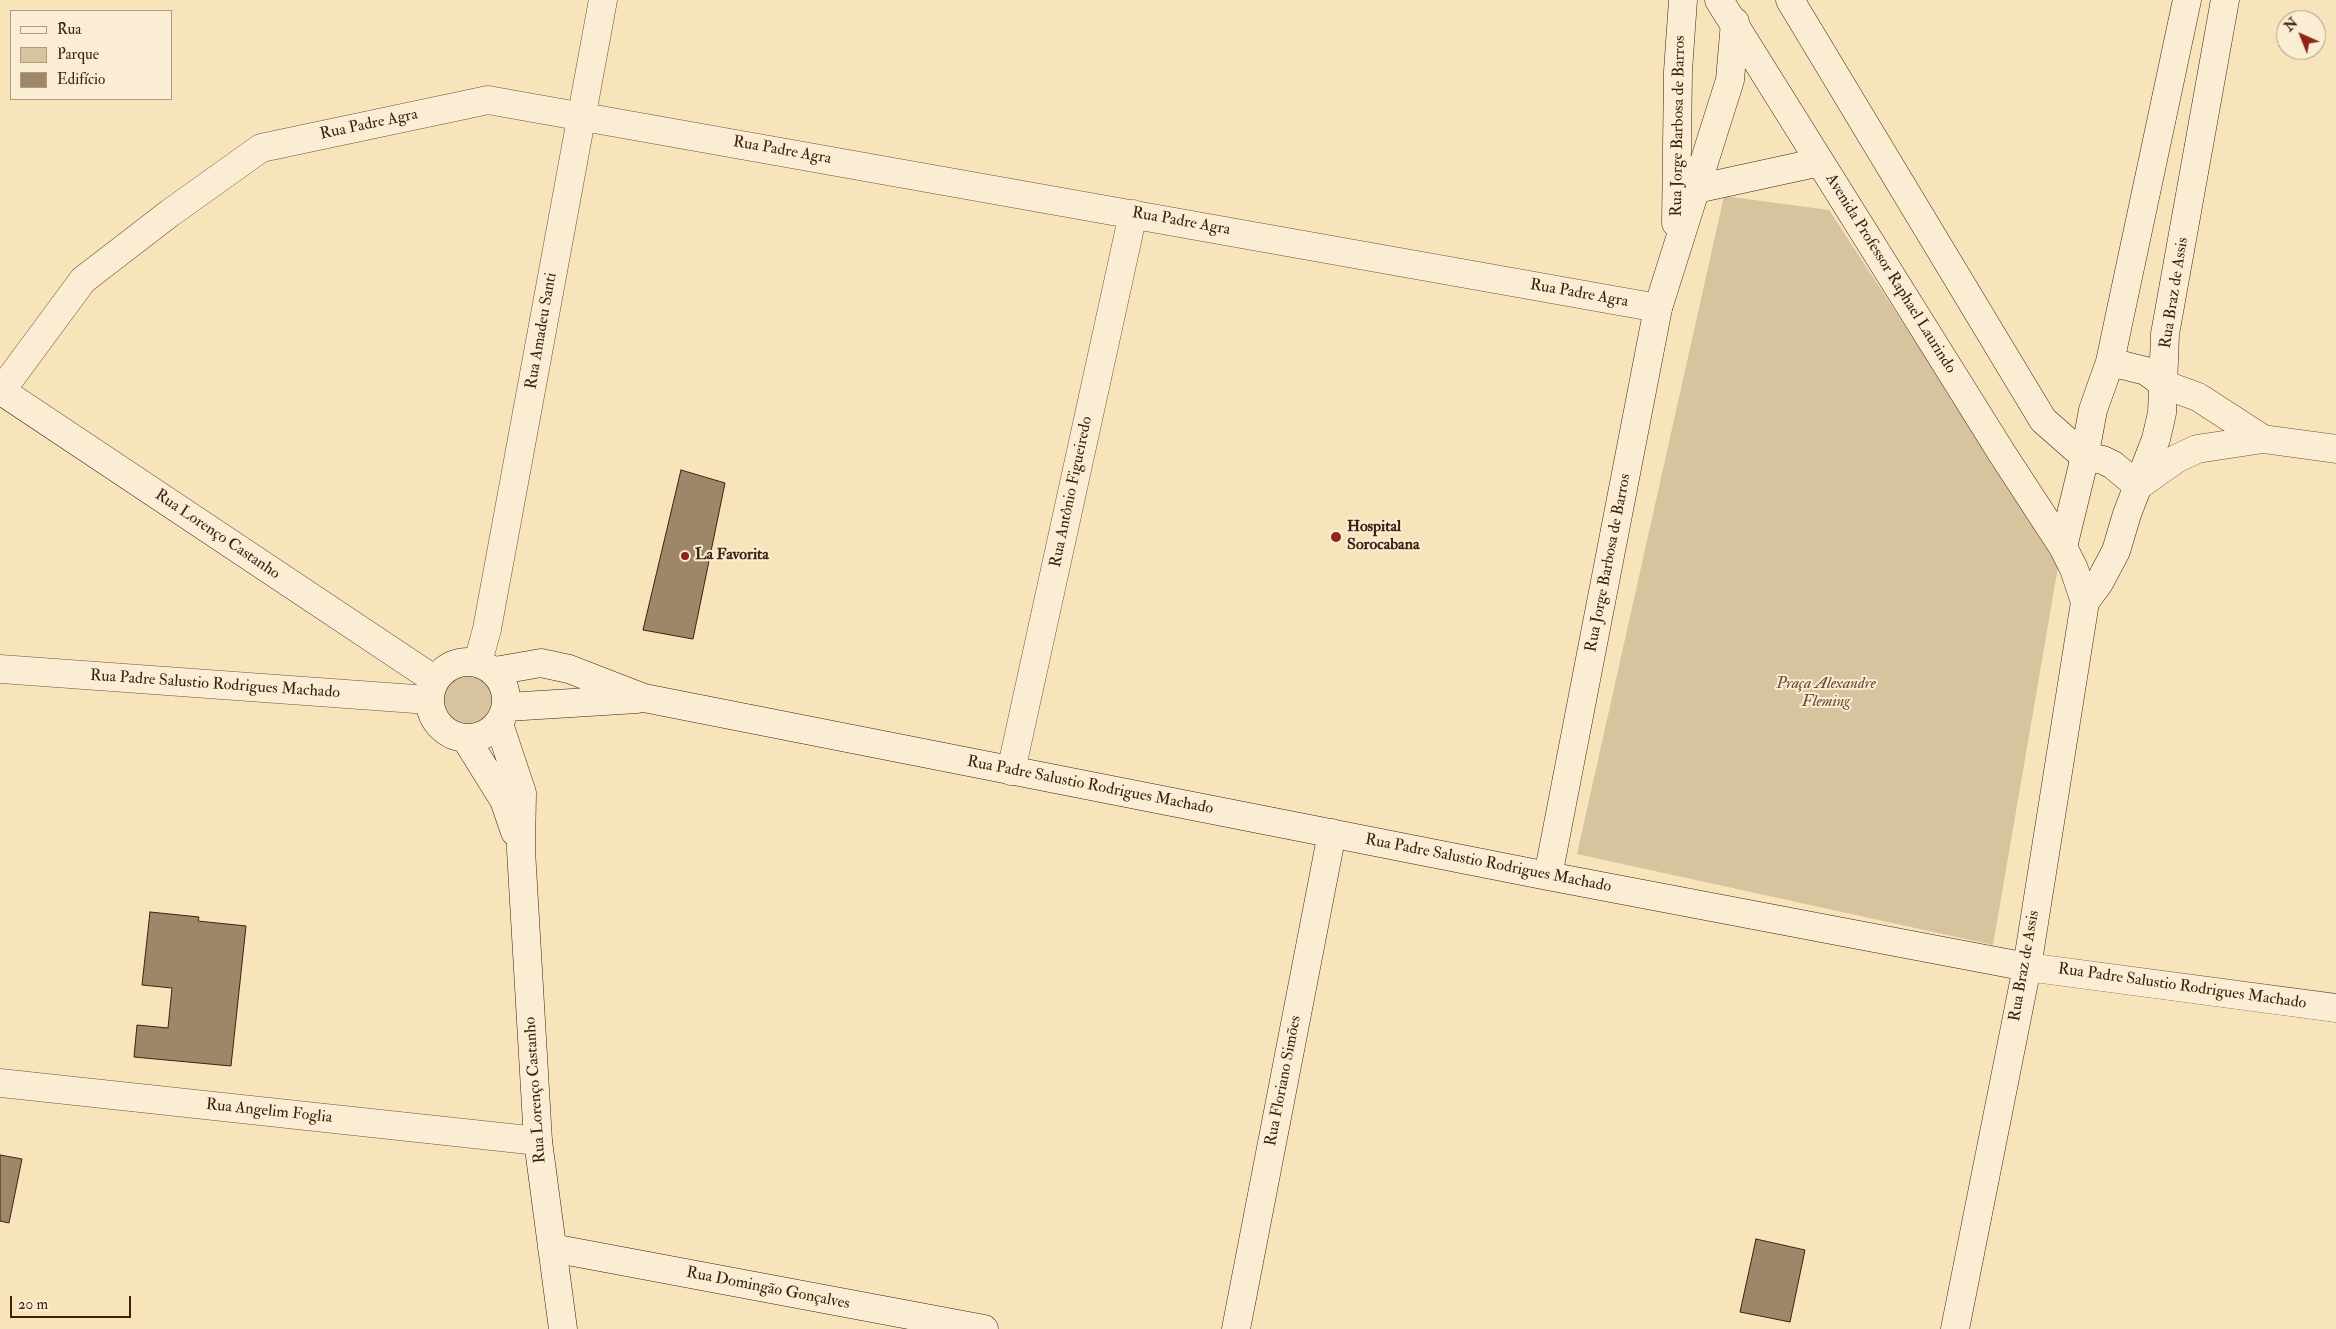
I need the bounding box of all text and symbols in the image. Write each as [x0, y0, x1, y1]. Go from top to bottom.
legend [10, 10, 172, 100]
north arrow [2276, 10, 2326, 60]
text: N [2281, 14, 2301, 35]
text: Rua [57, 20, 82, 39]
street label: Rua Jorge Barbosa de Barros [1668, 35, 1690, 217]
text: Parque [57, 45, 99, 64]
text: Edifício [57, 70, 105, 89]
street label: Rua Padre Agra [318, 105, 420, 145]
street label: Rua Padre Agra [731, 133, 833, 169]
street label: Avenida Professor Raphael Laurindo [1820, 171, 1960, 377]
street label: Rua Padre Agra [1130, 204, 1232, 240]
street label: Rua Braz de Assis [2157, 236, 2193, 350]
street label: Rua Amadeu Santi [522, 271, 562, 391]
street label: Rua Padre Agra [1528, 276, 1630, 312]
street label: Rua Antônio Figueiredo [1047, 415, 1097, 569]
street label: Rua Jorge Barbosa de Barros [1582, 472, 1636, 654]
street label: Rua Lorenço Castanho [151, 486, 283, 584]
place label: Hospital Sorocabana [1347, 518, 1420, 556]
marker: Hospital Sorocabana [1329, 530, 1343, 544]
place label: La Favorita [695, 546, 769, 566]
marker: La Favorita [679, 550, 691, 562]
street label: Rua Padre Salustio Rodrigues Machado [89, 667, 341, 703]
park label: Praça Alexandre Fleming [1776, 675, 1876, 713]
street label: Rua Padre Salustio Rodrigues Machado [965, 753, 1215, 819]
street label: Rua Padre Salustio Rodrigues Machado [1363, 831, 1613, 897]
street label: Rua Braz de Assis [2006, 909, 2044, 1023]
street label: Rua Padre Salustio Rodrigues Machado [2057, 960, 2307, 1014]
street label: Rua Floriano Simões [1262, 1014, 1306, 1148]
street label: Rua Lorenço Castanho [521, 1016, 551, 1164]
street label: Rua Angelim Foglia [205, 1096, 333, 1128]
street label: Rua Domingão Gonçalves [685, 1264, 851, 1314]
scale bar [12, 1286, 134, 1318]
text: 20 m [18, 1295, 48, 1314]

